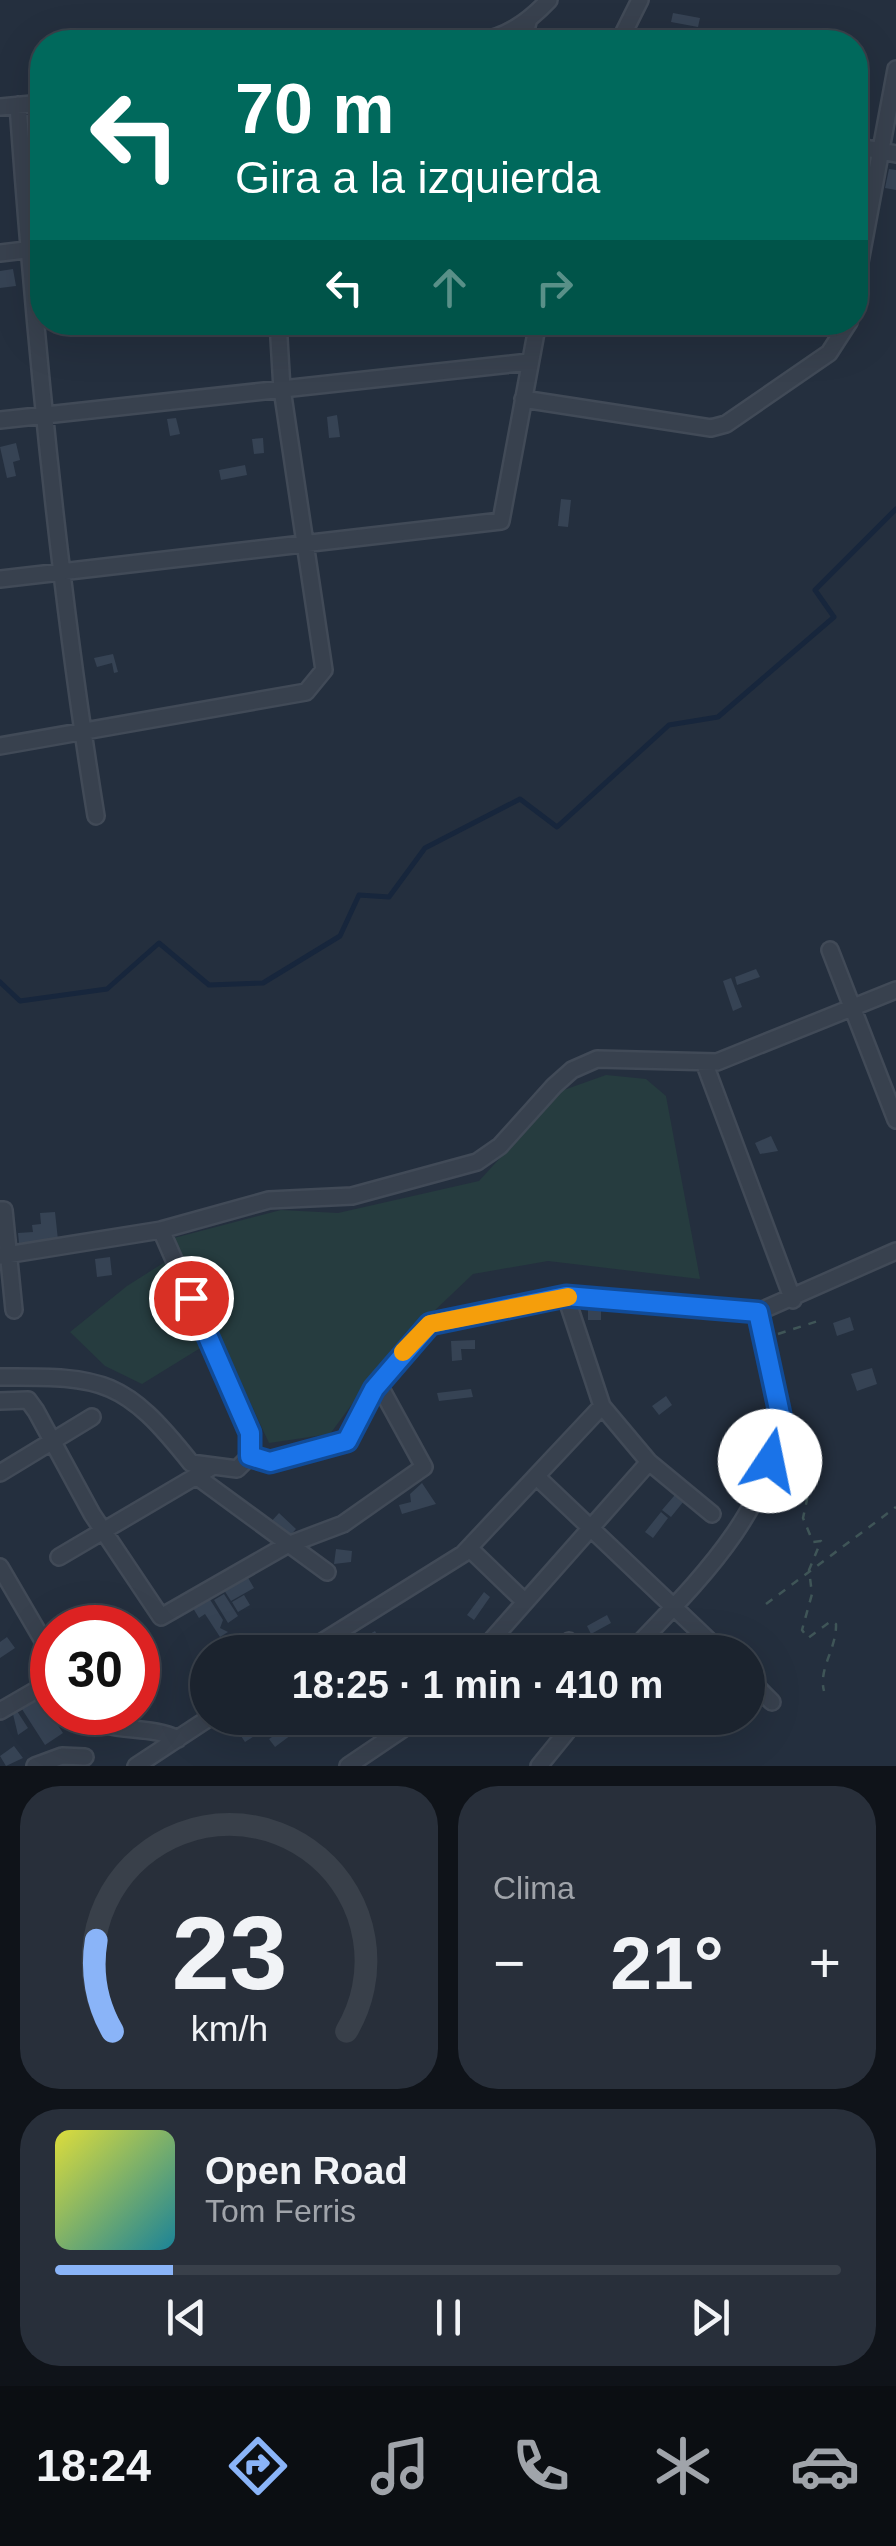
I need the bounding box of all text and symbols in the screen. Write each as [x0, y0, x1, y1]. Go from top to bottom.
icon: left [70, 70, 200, 200]
text: 70 m [235, 70, 395, 148]
text: Gira a la izquierda [235, 152, 600, 203]
icon: left [317, 260, 372, 315]
icon: ahead [422, 260, 477, 315]
icon: right [527, 260, 582, 315]
pin [149, 1256, 234, 1341]
icon: arrive [164, 1271, 219, 1326]
position arrow [718, 1409, 822, 1513]
speed limit sign: 30 [30, 1605, 160, 1735]
text: 18:25 · 1 min · 410 m [292, 1664, 663, 1706]
text: Clima [493, 1870, 575, 1906]
text: 23 [171, 1895, 287, 2011]
text: 21° [610, 1921, 724, 2005]
text: − [493, 1932, 525, 1994]
text: + [809, 1932, 841, 1994]
text: km/h [190, 2009, 268, 2049]
text: Open Road [205, 2150, 408, 2192]
text: Tom Ferris [205, 2193, 356, 2229]
icon: previous [159, 2290, 214, 2345]
icon: pause [421, 2290, 476, 2345]
icon: next [683, 2290, 738, 2345]
icon: directions [223, 2431, 293, 2501]
icon: music [365, 2431, 435, 2501]
icon: phone [506, 2431, 576, 2501]
icon: climate [648, 2431, 718, 2501]
icon: car [790, 2431, 860, 2501]
text: 18:24 [36, 2440, 151, 2491]

